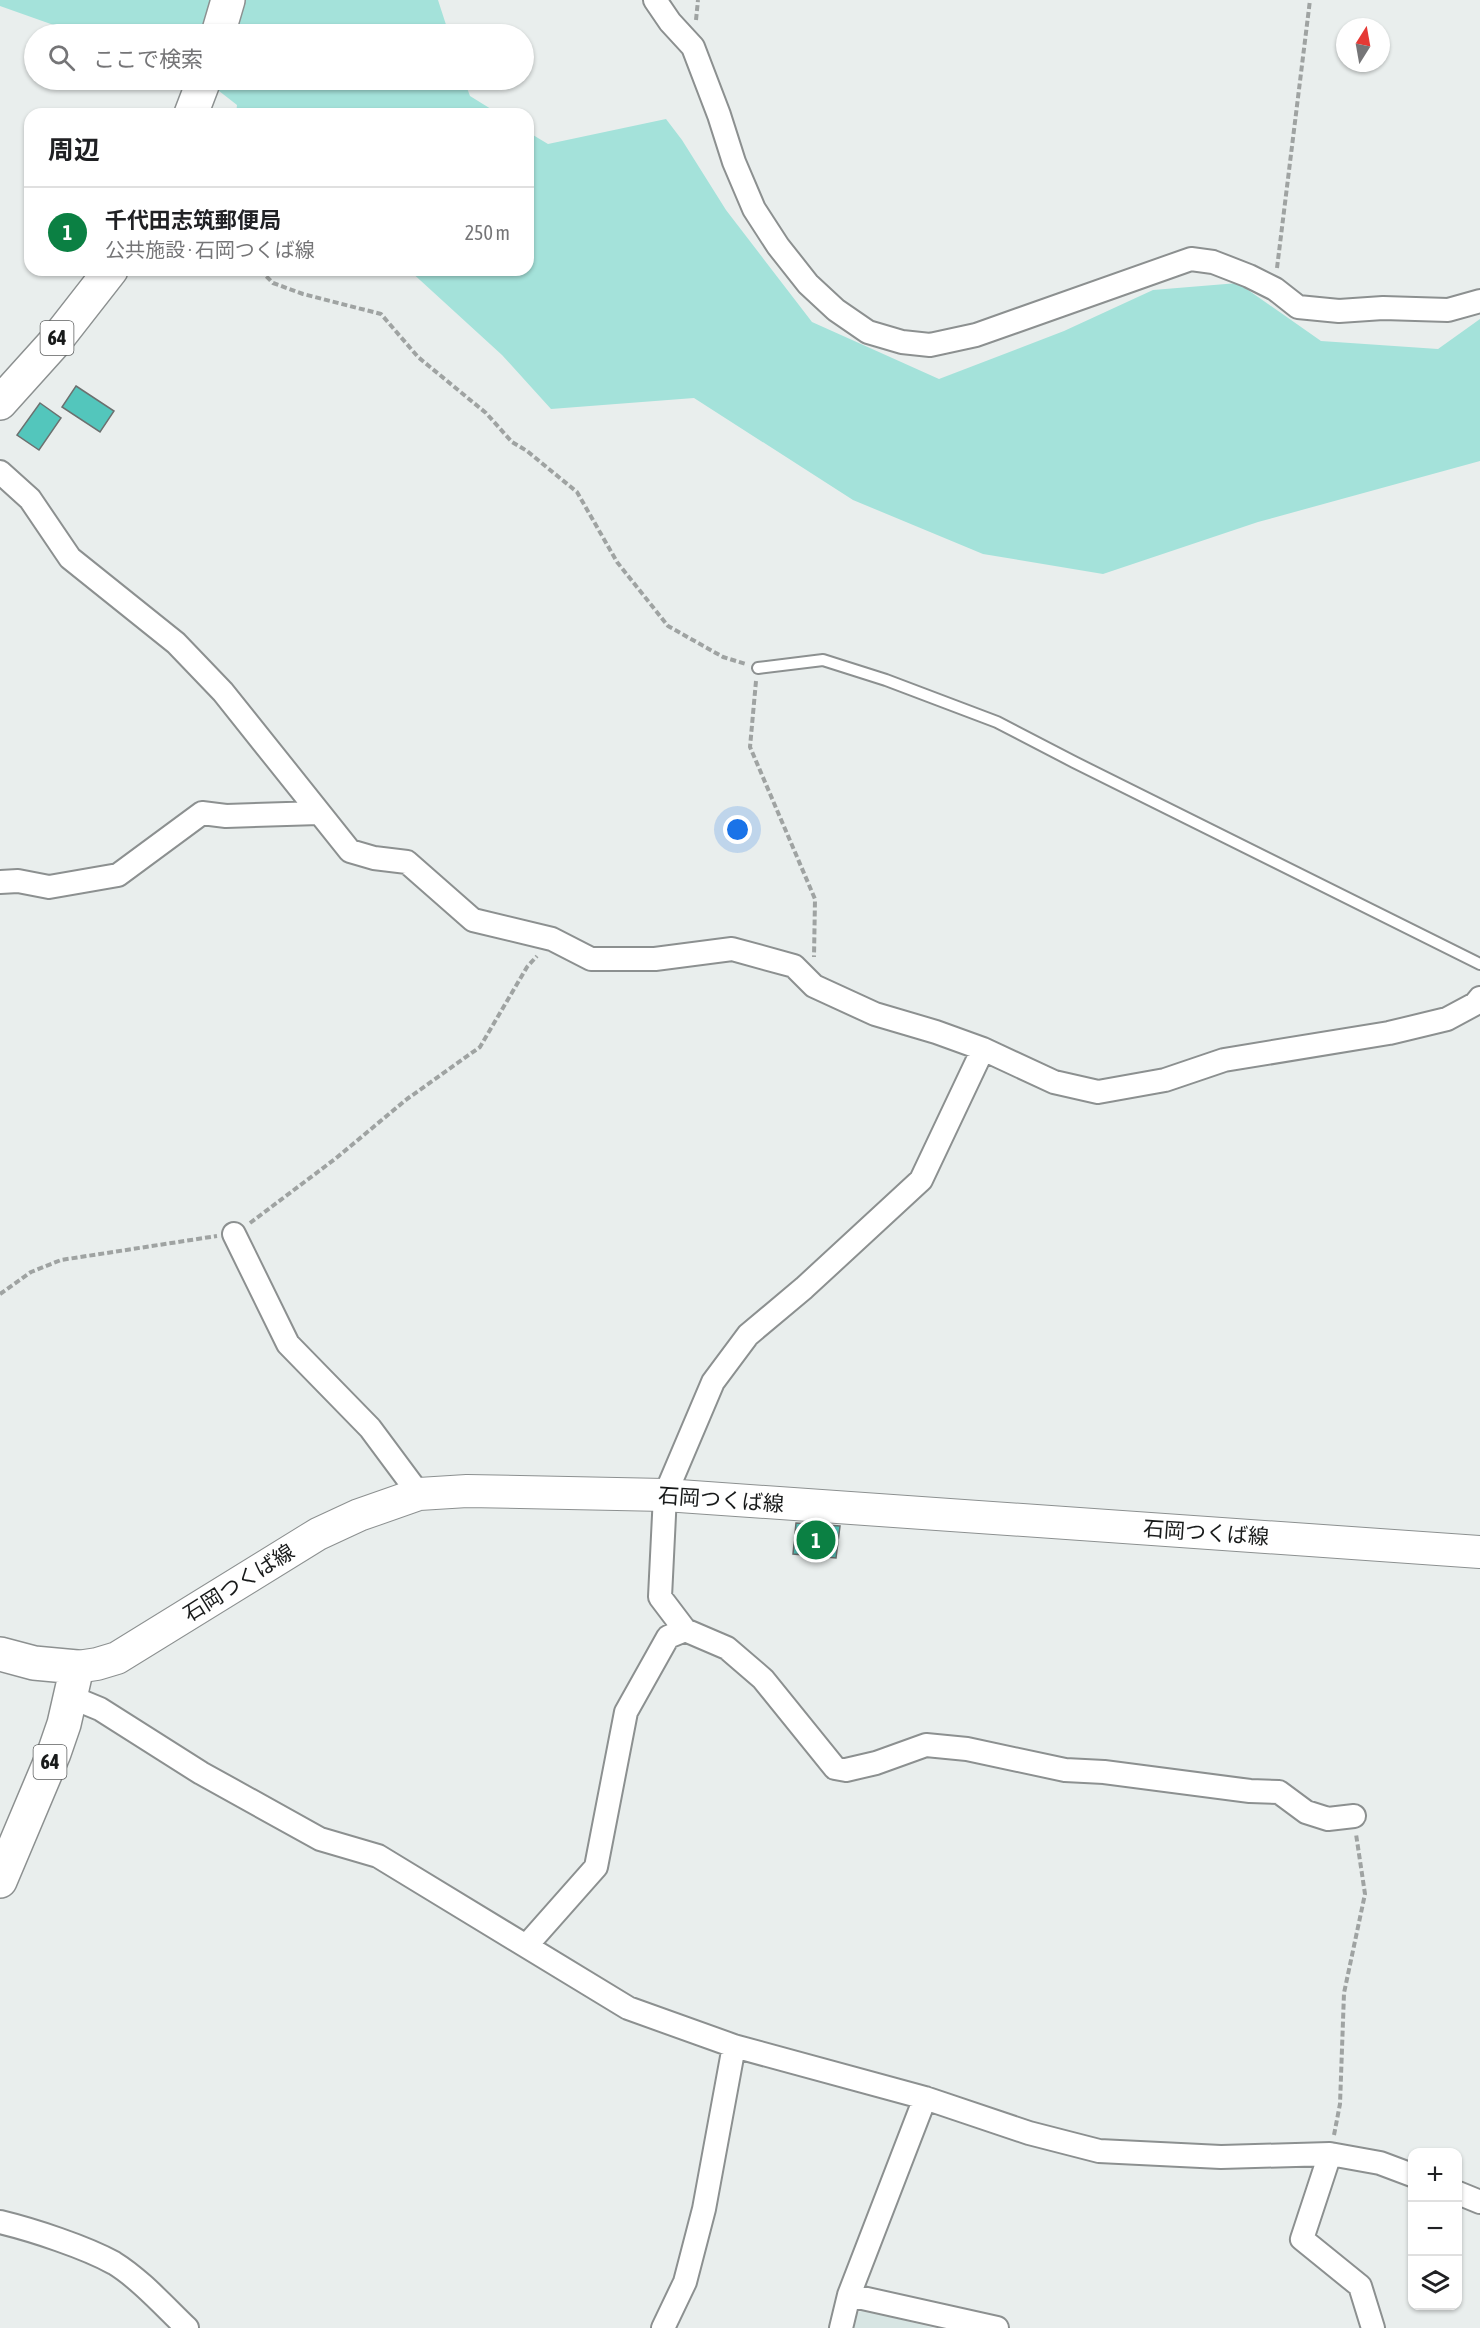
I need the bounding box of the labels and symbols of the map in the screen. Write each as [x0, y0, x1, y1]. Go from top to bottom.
north arrow [1336, 18, 1390, 72]
road number: 64 [40, 321, 74, 355]
your location [723, 815, 752, 844]
street label: 石岡つくば線 [657, 1483, 785, 1515]
street label: 石岡つくば線 [1142, 1516, 1270, 1548]
pin: 1 [796, 1518, 836, 1562]
street label: 石岡つくば線 [179, 1539, 298, 1626]
road number: 64 [34, 1745, 66, 1779]

